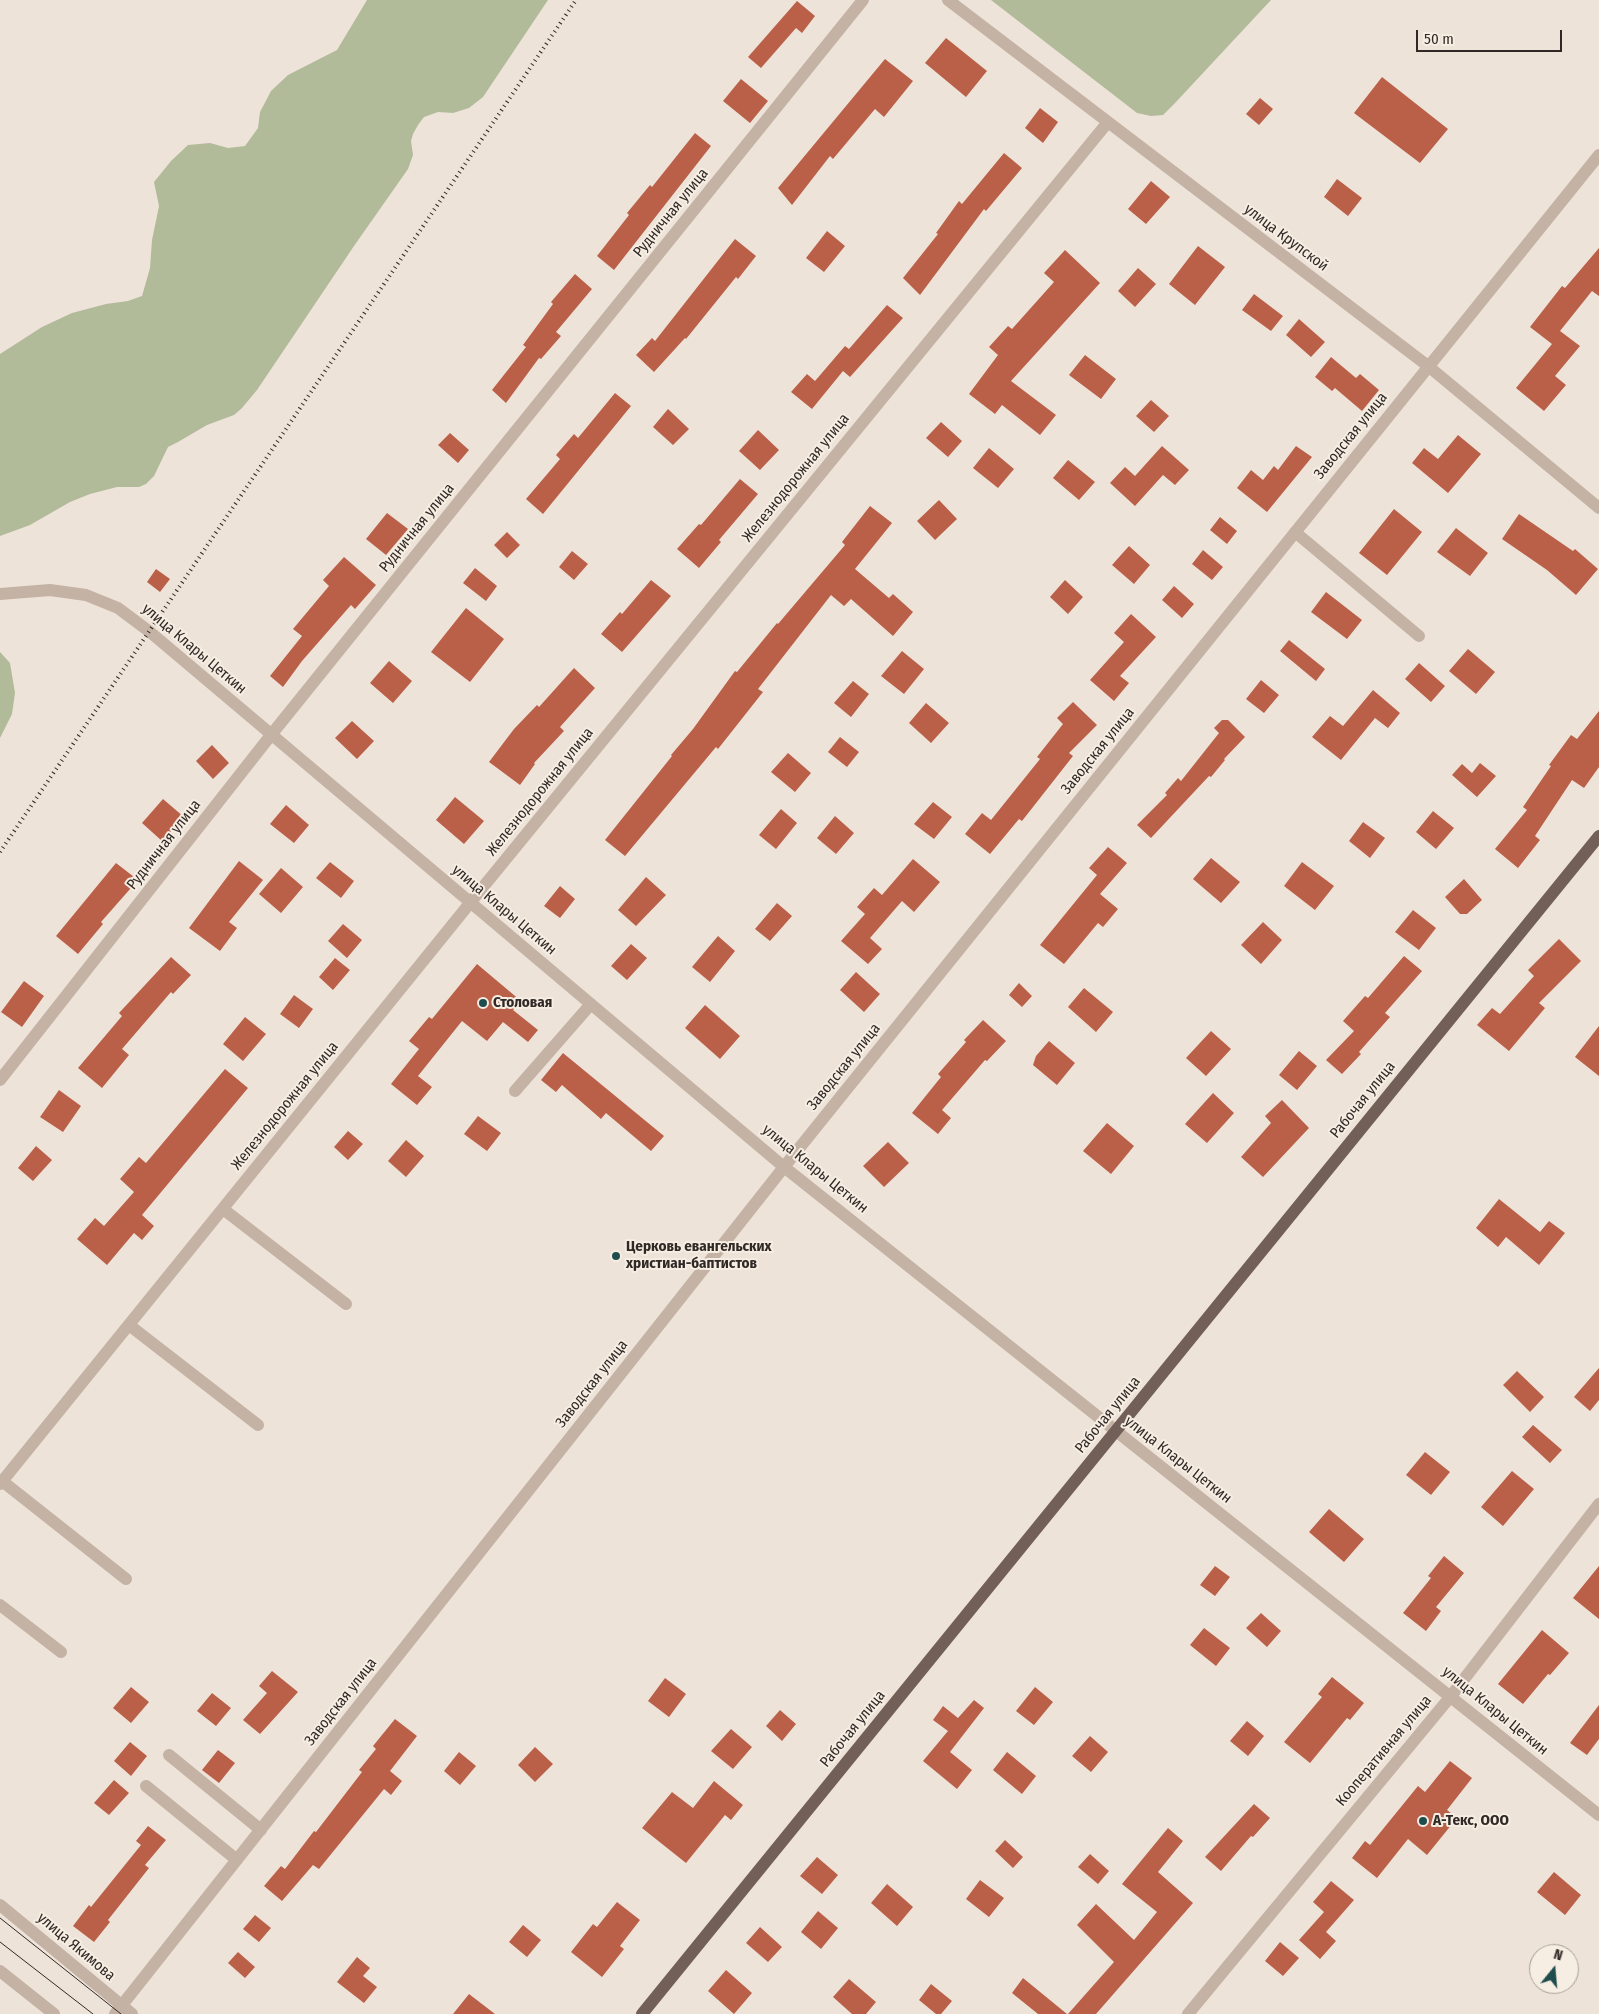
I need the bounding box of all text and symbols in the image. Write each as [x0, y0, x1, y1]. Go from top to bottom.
scale bar [1419, 20, 1565, 52]
text: 50 m [1424, 30, 1454, 48]
street label: Рудничная улица [630, 165, 712, 261]
street label: улица Крупской [1240, 200, 1332, 276]
street label: Заводская улица [1311, 389, 1391, 483]
street label: Железнодорожная улица [739, 410, 853, 546]
street label: Рудничная улица [376, 480, 458, 576]
street label: улица Клары Цеткин [138, 600, 250, 698]
street label: Заводская улица [1058, 704, 1138, 798]
street label: Железнодорожная улица [483, 724, 597, 860]
street label: Рудничная улица [123, 796, 205, 894]
street label: улица Клары Цеткин [448, 861, 560, 959]
place label: Столовая [493, 994, 552, 1012]
marker: Столовая [477, 997, 489, 1009]
street label: Заводская улица [804, 1020, 884, 1114]
street label: Железнодорожная улица [228, 1038, 342, 1174]
street label: Рабочая улица [1327, 1058, 1399, 1142]
street label: улица Клары Цеткин [758, 1121, 872, 1217]
place label: Церковь евангельских христиан-баптистов [626, 1238, 772, 1273]
marker: Церковь евангельских христиан-баптистов [610, 1250, 622, 1262]
street label: Заводская улица [552, 1337, 632, 1431]
street label: Рабочая улица [1072, 1373, 1144, 1457]
street label: улица Клары Цеткин [1121, 1413, 1235, 1507]
street label: Заводская улица [301, 1655, 381, 1749]
street label: улица Клары Цеткин [1438, 1663, 1552, 1759]
street label: Рабочая улица [817, 1687, 889, 1771]
street label: Кооперативная улица [1332, 1692, 1436, 1810]
place label: А-Текс, ООО [1433, 1812, 1509, 1830]
marker: А-Текс, ООО [1417, 1815, 1429, 1827]
street label: улица Якимова [33, 1909, 119, 1985]
north arrow [1529, 1944, 1579, 1994]
text: N [1552, 1946, 1565, 1964]

